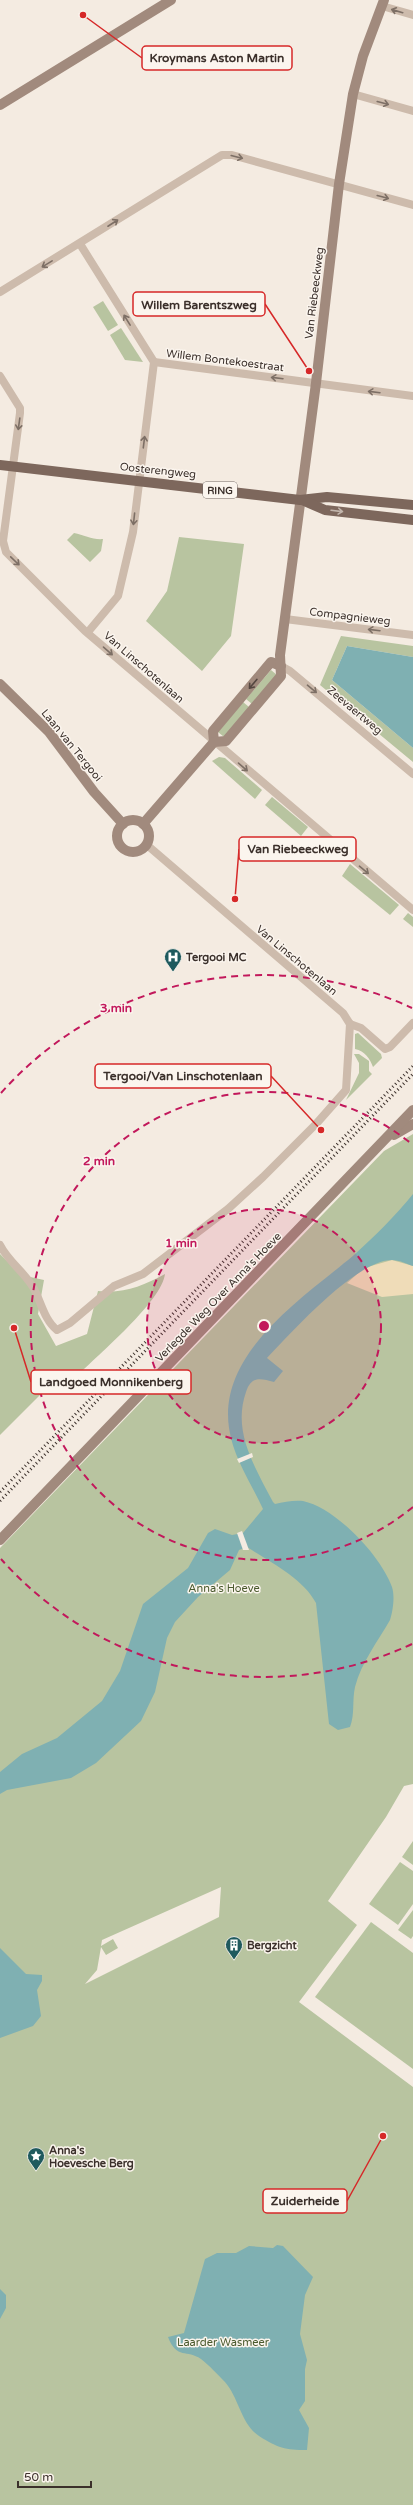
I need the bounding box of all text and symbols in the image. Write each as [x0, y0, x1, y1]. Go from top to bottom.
one-way arrow [391, 6, 404, 14]
callout: Kroymans Aston Martin [142, 46, 292, 70]
text: Kroymans Aston Martin [150, 51, 284, 66]
one-way arrow [376, 99, 389, 107]
one-way arrow [230, 154, 243, 161]
one-way arrow [376, 193, 389, 201]
one-way arrow [107, 219, 118, 227]
street label: Van Riebeeckweg [302, 246, 327, 340]
one-way arrow [41, 261, 53, 269]
callout: Willem Barentszweg [133, 292, 265, 316]
text: Willem Barentszweg [141, 298, 257, 313]
one-way arrow [123, 315, 131, 326]
street label: Willem Bontekoestraat [165, 347, 285, 374]
one-way arrow [271, 374, 284, 382]
one-way arrow [368, 388, 381, 395]
one-way arrow [15, 417, 23, 430]
one-way arrow [140, 436, 148, 449]
street label: Oosterengweg [119, 460, 197, 481]
road number: RING [203, 482, 237, 498]
one-way arrow [330, 507, 343, 515]
one-way arrow [130, 512, 138, 525]
one-way arrow [10, 556, 20, 566]
street label: Compagnieweg [309, 605, 391, 628]
one-way arrow [368, 627, 381, 634]
street label: Van Linschotenlaan [101, 629, 186, 706]
one-way arrow [103, 646, 114, 655]
one-way arrow [248, 678, 257, 689]
street label: Zeevaertweg [325, 684, 385, 737]
one-way arrow [307, 685, 318, 694]
street label: Laan van Tergooi [39, 707, 105, 784]
one-way arrow [238, 763, 249, 772]
callout: Van Riebeeckweg [239, 837, 356, 861]
text: Van Riebeeckweg [247, 842, 349, 857]
one-way arrow [358, 865, 369, 874]
street label: Van Linschotenlaan [253, 923, 340, 998]
hospital icon: Tergooi MC [163, 947, 183, 972]
place label: Tergooi MC [185, 951, 247, 965]
text: 3 min [100, 1001, 132, 1015]
callout: Tergooi/Van Linschotenlaan [95, 1064, 271, 1088]
text: Tergooi/Van Linschotenlaan [102, 1069, 263, 1084]
text: 2 min [83, 1154, 115, 1168]
street label: Verlegde Weg Over Anna's Hoeve [153, 1230, 284, 1365]
text: 1 min [165, 1236, 197, 1250]
centre of rings [257, 1319, 271, 1333]
callout: Landgoed Monnikenberg [31, 1370, 191, 1394]
text: Landgoed Monnikenberg [39, 1375, 183, 1390]
park label: Anna's Hoeve [188, 1582, 260, 1595]
building icon: Bergzicht [224, 1935, 244, 1960]
place label: Bergzicht [247, 1939, 297, 1953]
place label: Anna's Hoevesche Berg [49, 2144, 134, 2171]
place icon: Anna's Hoevesche Berg [26, 2146, 46, 2171]
callout: Zuiderheide [263, 2189, 347, 2213]
text: Zuiderheide [271, 2194, 339, 2208]
park label: Laarder Wasmeer [177, 2336, 270, 2349]
scale bar [18, 2463, 91, 2489]
text: 50 m [24, 2470, 53, 2484]

